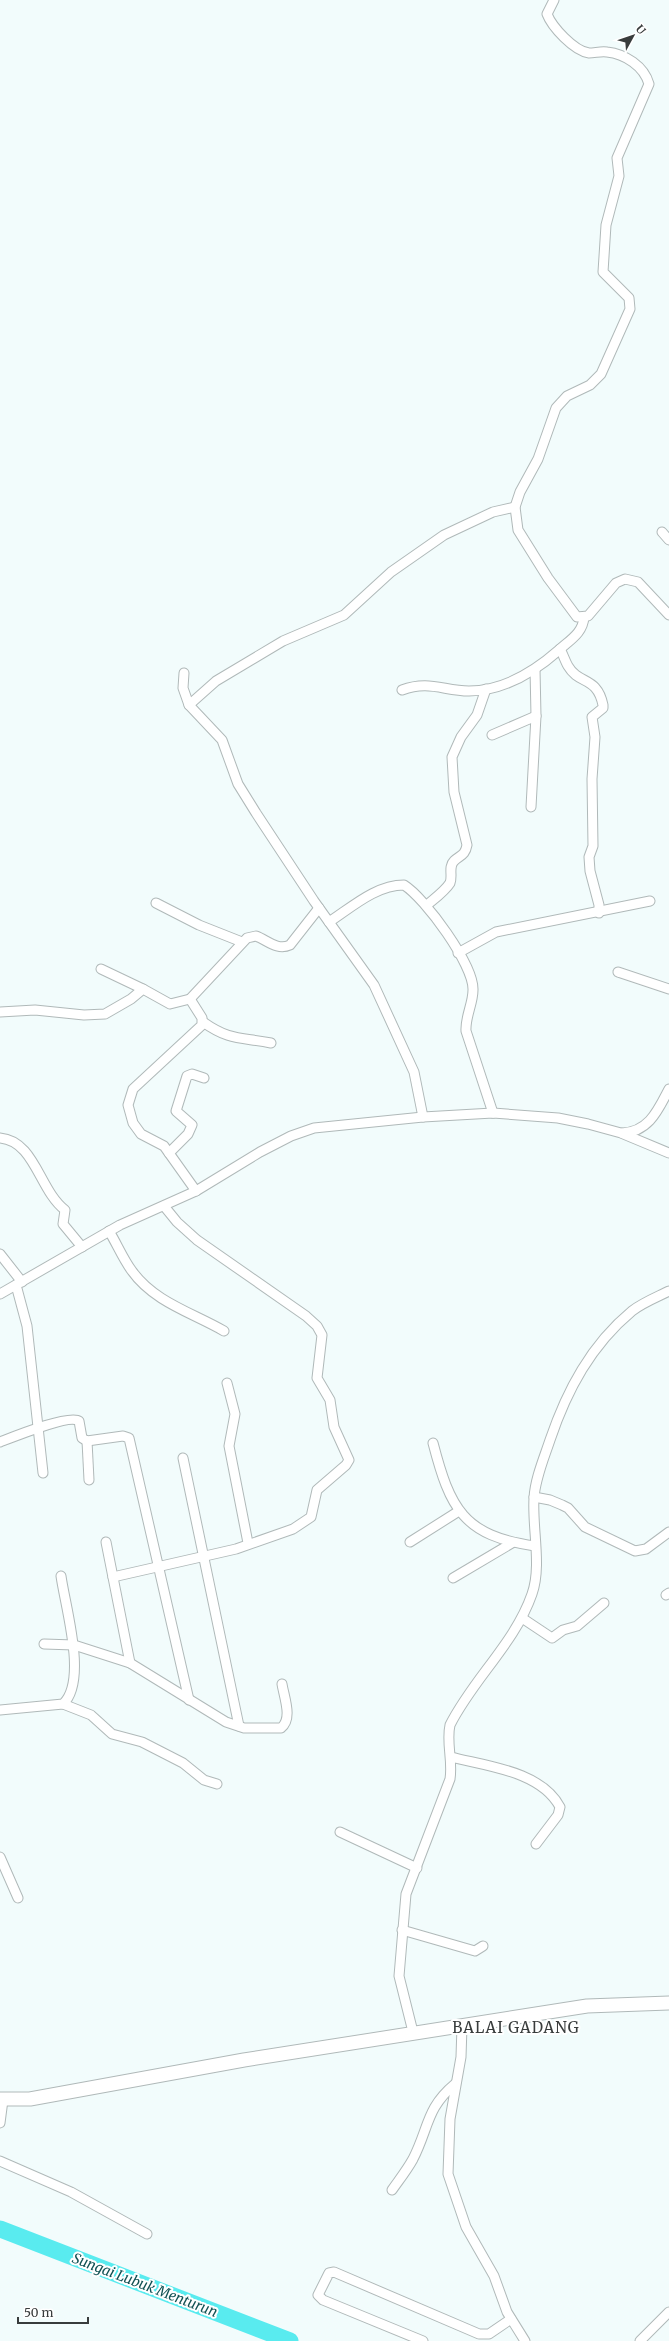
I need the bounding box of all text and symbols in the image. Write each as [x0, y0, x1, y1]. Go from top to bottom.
north arrow [613, 16, 653, 56]
text: U [633, 22, 649, 38]
district label: BALAI GADANG [452, 2018, 580, 2037]
water label: Sungai Lubuk Menturun [70, 2249, 220, 2321]
scale bar [18, 2299, 88, 2325]
text: 50 m [24, 2305, 53, 2320]

